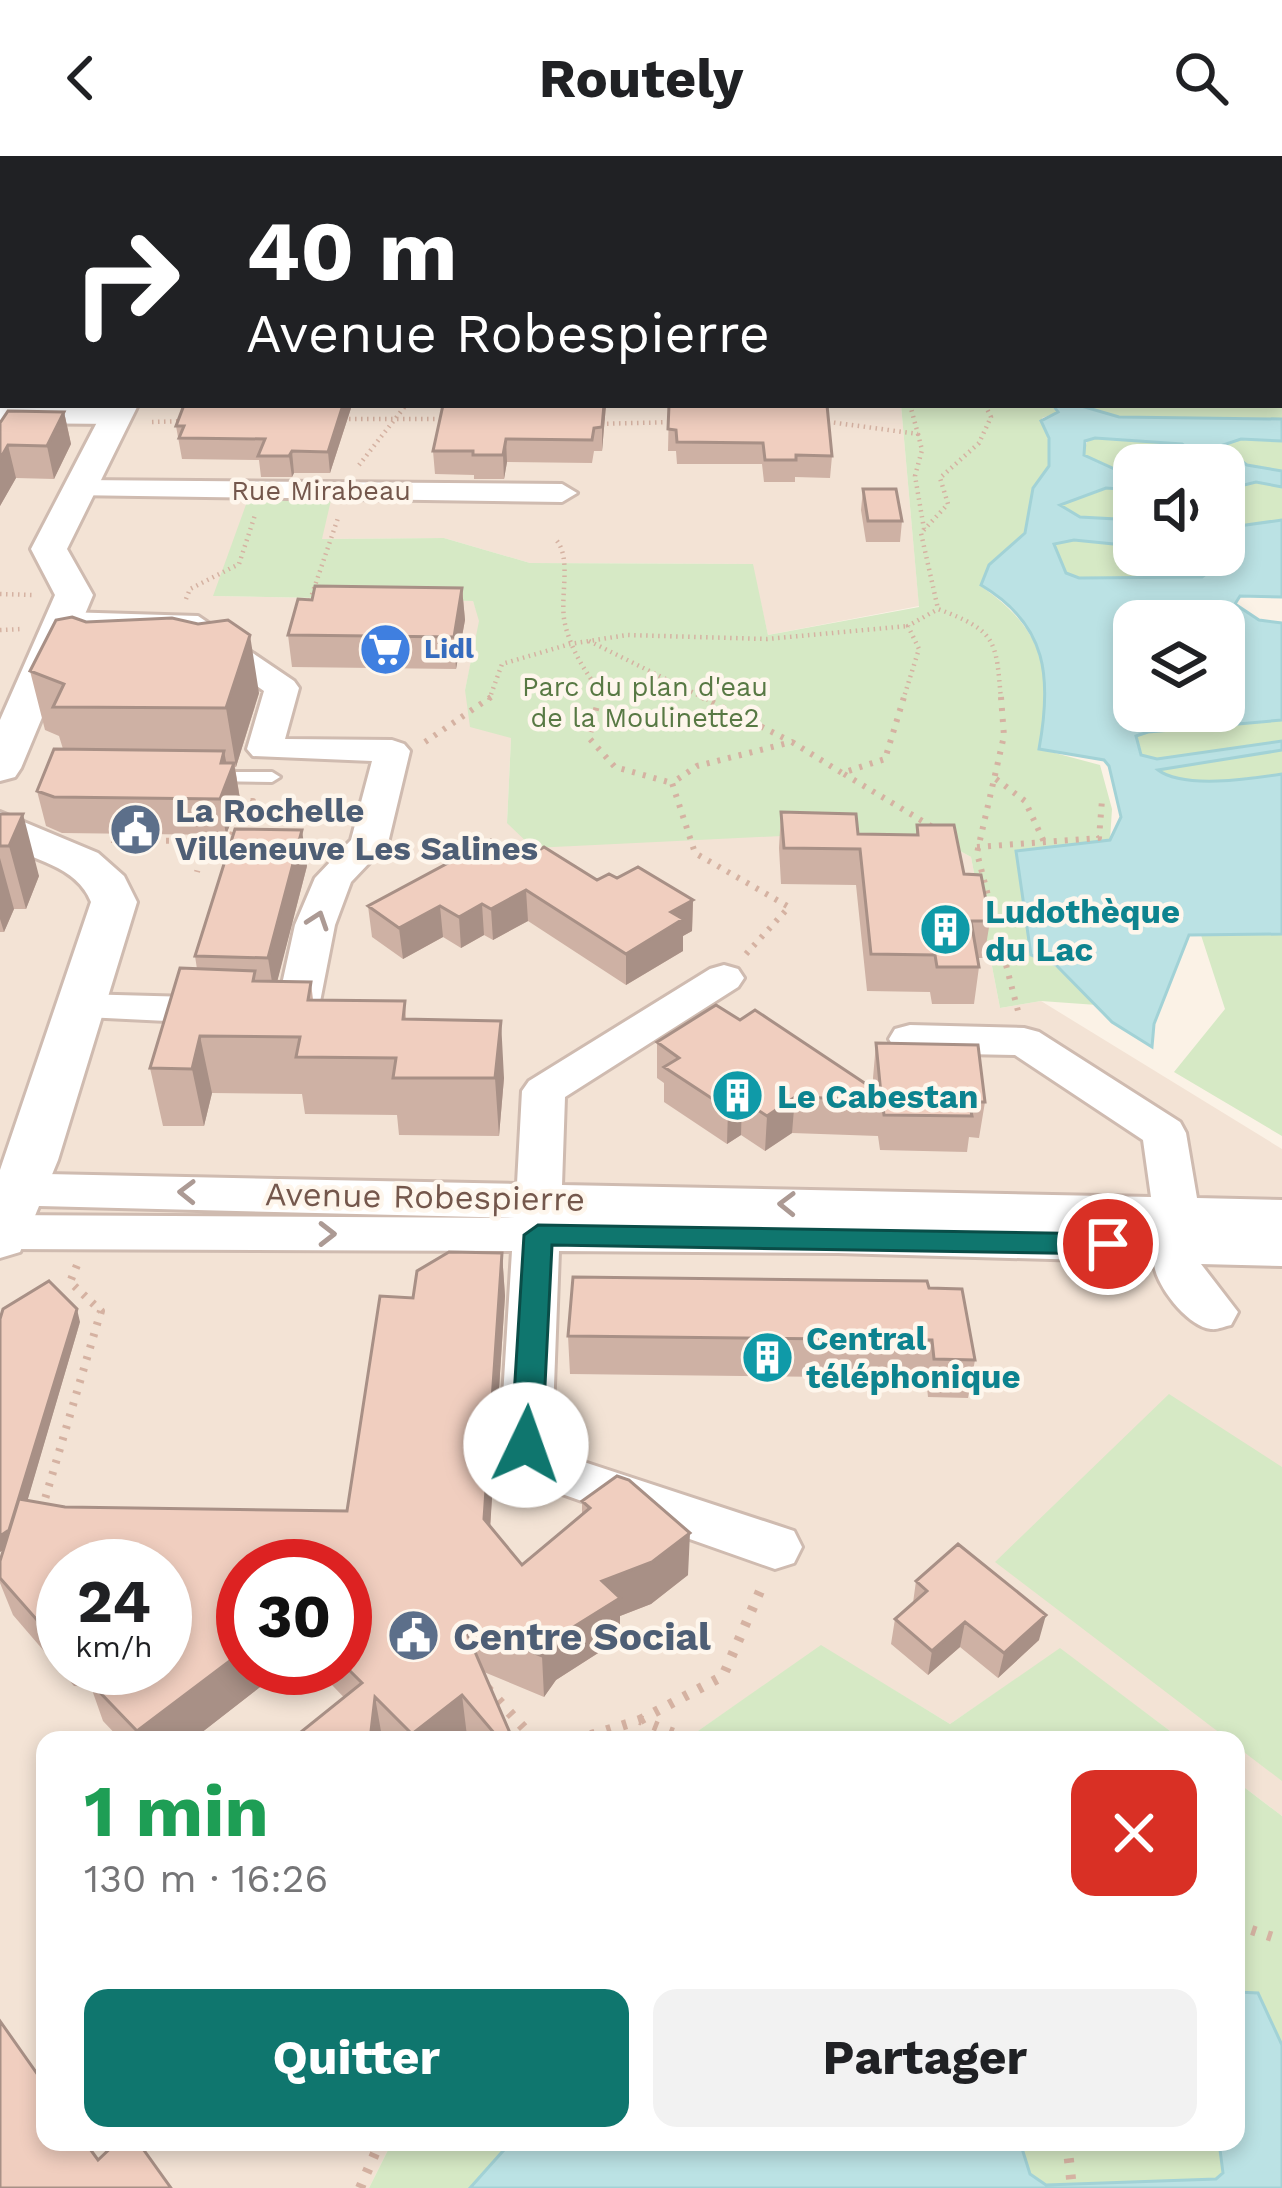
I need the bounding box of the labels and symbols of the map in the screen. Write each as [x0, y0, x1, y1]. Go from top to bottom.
street label: Rue Mirabeau [231, 475, 411, 507]
supermarket icon: Lidl [357, 621, 413, 677]
place label: Lidl [424, 633, 474, 665]
park label: Parc du plan d'eau de la Moulinette2 [522, 671, 768, 734]
place label: La Rochelle Villeneuve Les Salines [175, 791, 538, 868]
public building icon: La Rochelle Villeneuve Les Salines [108, 801, 164, 857]
place label: Ludothèque du Lac [985, 892, 1180, 969]
building icon: Ludothèque du Lac [918, 902, 974, 958]
one-way arrow [304, 910, 329, 931]
building icon: Le Cabestan [710, 1068, 766, 1124]
place label: Le Cabestan [777, 1077, 978, 1116]
street label: Avenue Robespierre [265, 1174, 585, 1219]
one-way arrow [177, 1179, 196, 1205]
one-way arrow [777, 1191, 796, 1217]
pin [1057, 1193, 1159, 1295]
one-way arrow [319, 1221, 337, 1247]
place label: Central téléphonique [806, 1319, 1021, 1396]
building icon: Central téléphonique [739, 1329, 795, 1385]
position arrow [463, 1382, 589, 1508]
speed limit sign: 30 [216, 1539, 372, 1695]
public building icon: Centre Social [386, 1608, 442, 1664]
place label: Centre Social [453, 1614, 711, 1659]

